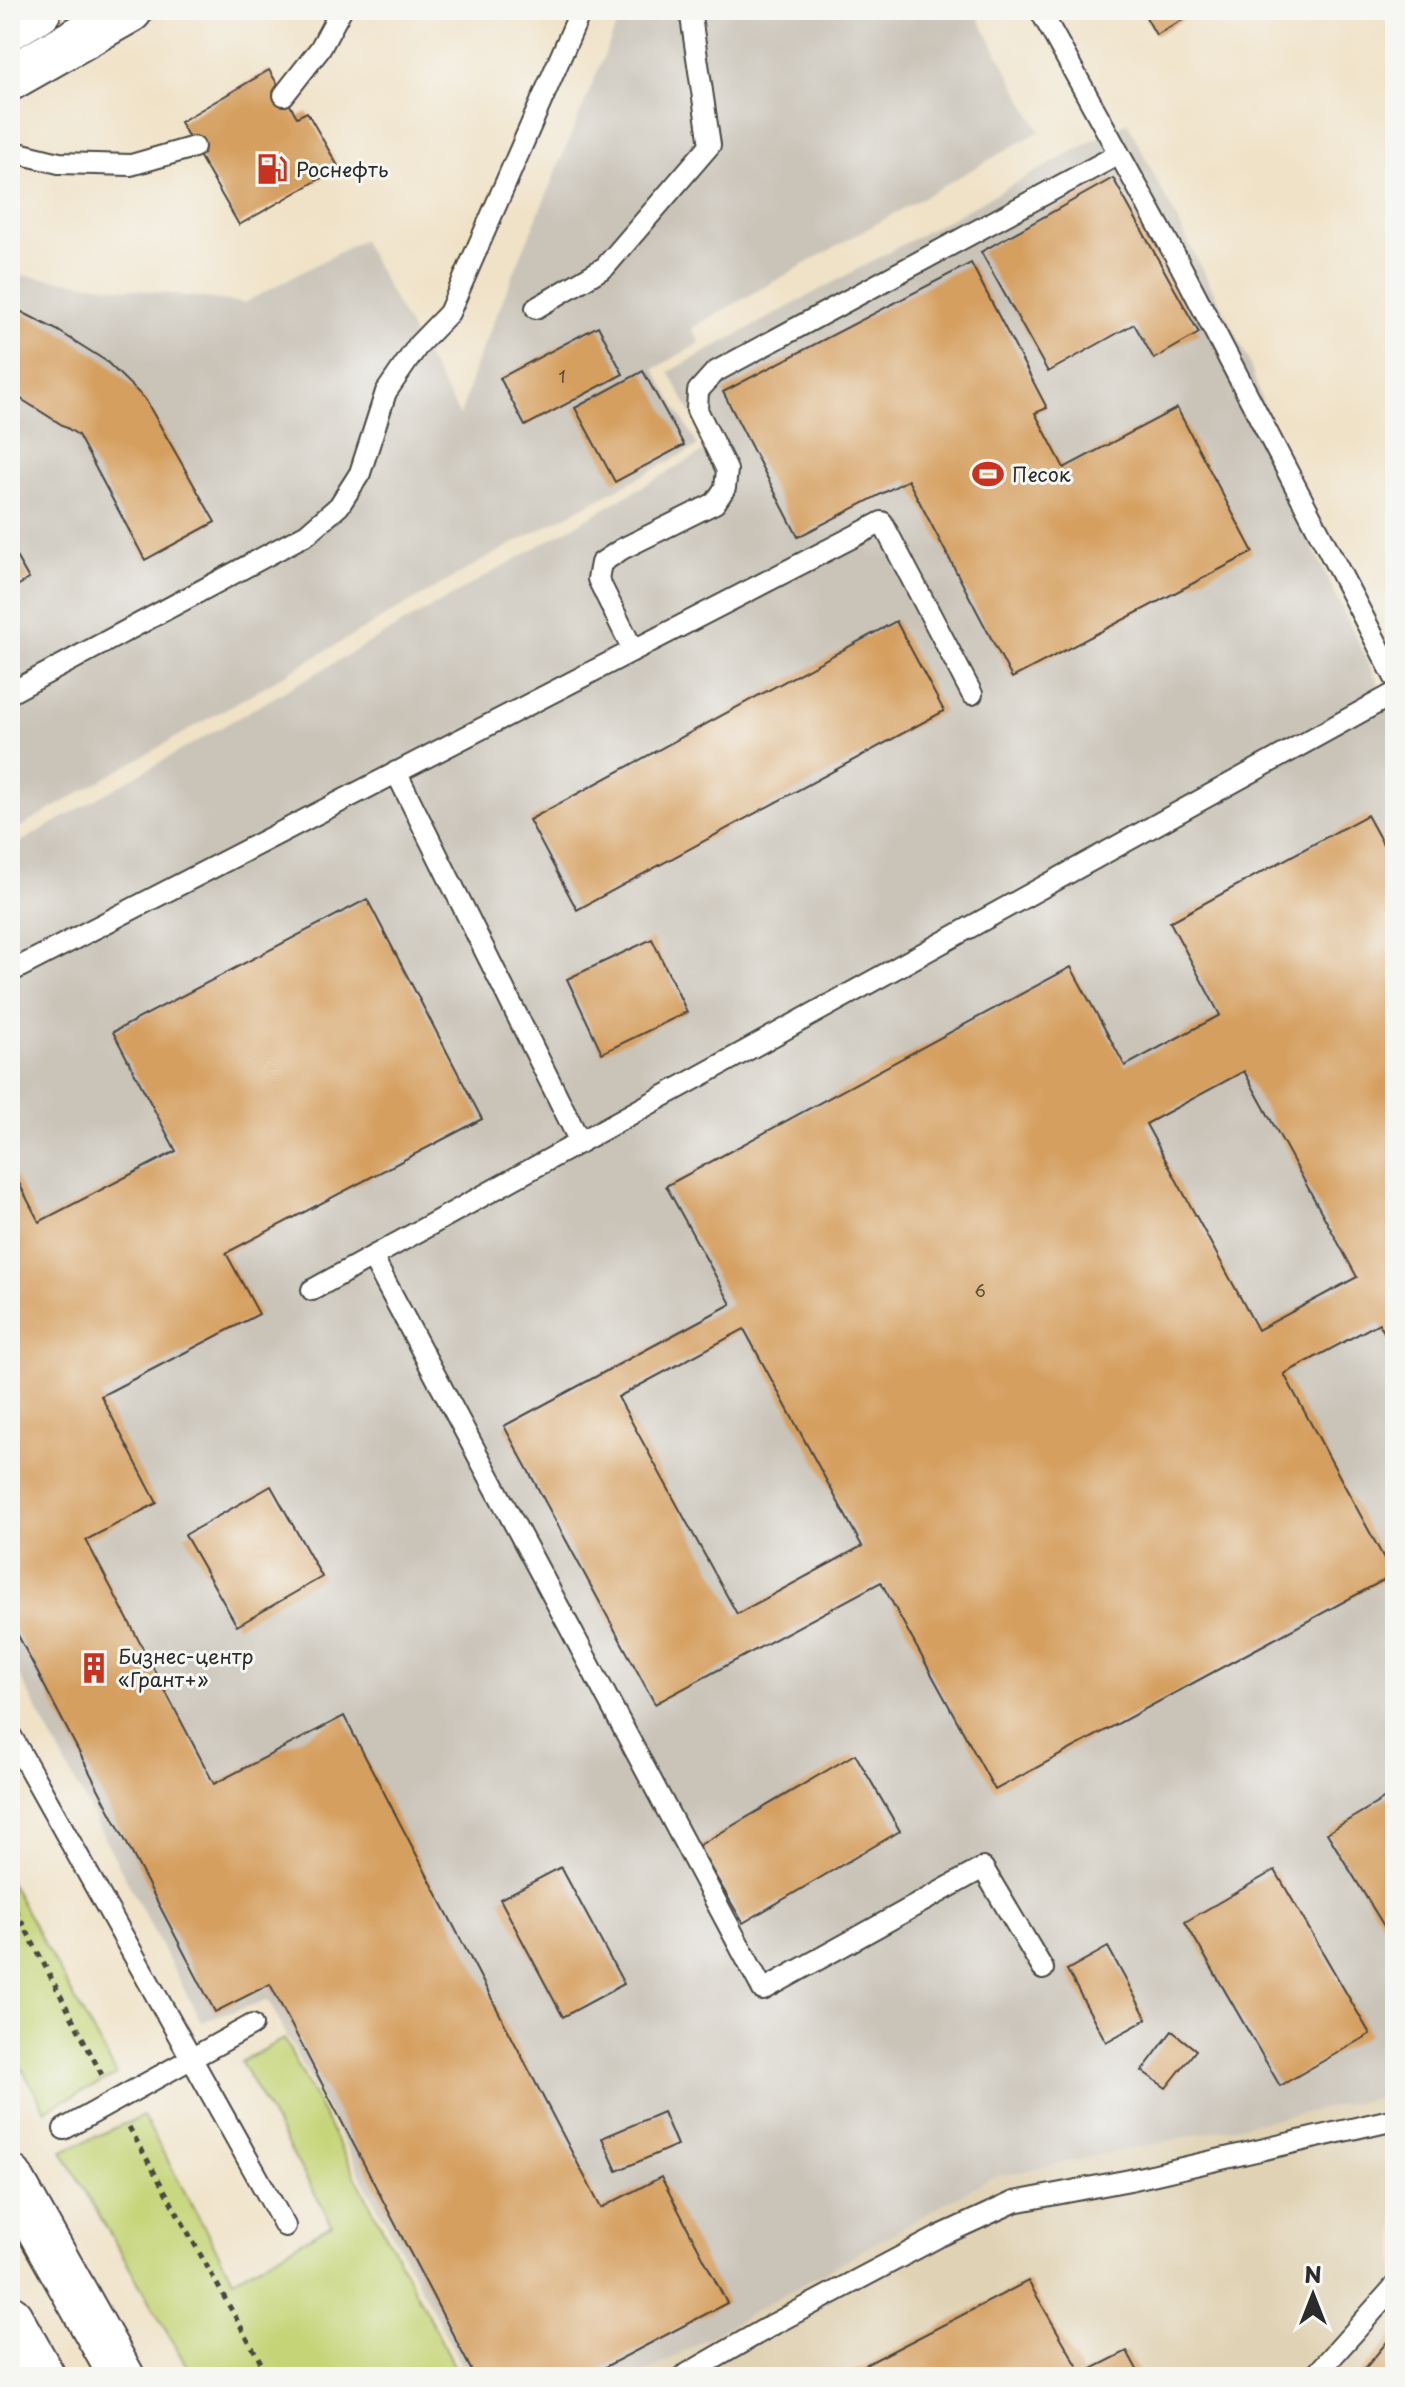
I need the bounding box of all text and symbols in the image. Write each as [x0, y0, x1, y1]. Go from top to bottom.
fuel station icon: Роснефть [255, 152, 289, 186]
place label: Роснефть [296, 154, 389, 184]
house number: 1 [558, 364, 566, 388]
sports icon: Песок [971, 457, 1005, 491]
place label: Песок [1012, 459, 1071, 489]
house number: 6 [974, 1278, 986, 1302]
place label: Бизнес-центр «Грант+» [118, 1641, 254, 1694]
building icon: Бизнес-центр «Грант+» [77, 1651, 111, 1685]
north arrow [1273, 2255, 1353, 2335]
text: N [1304, 2257, 1322, 2290]

